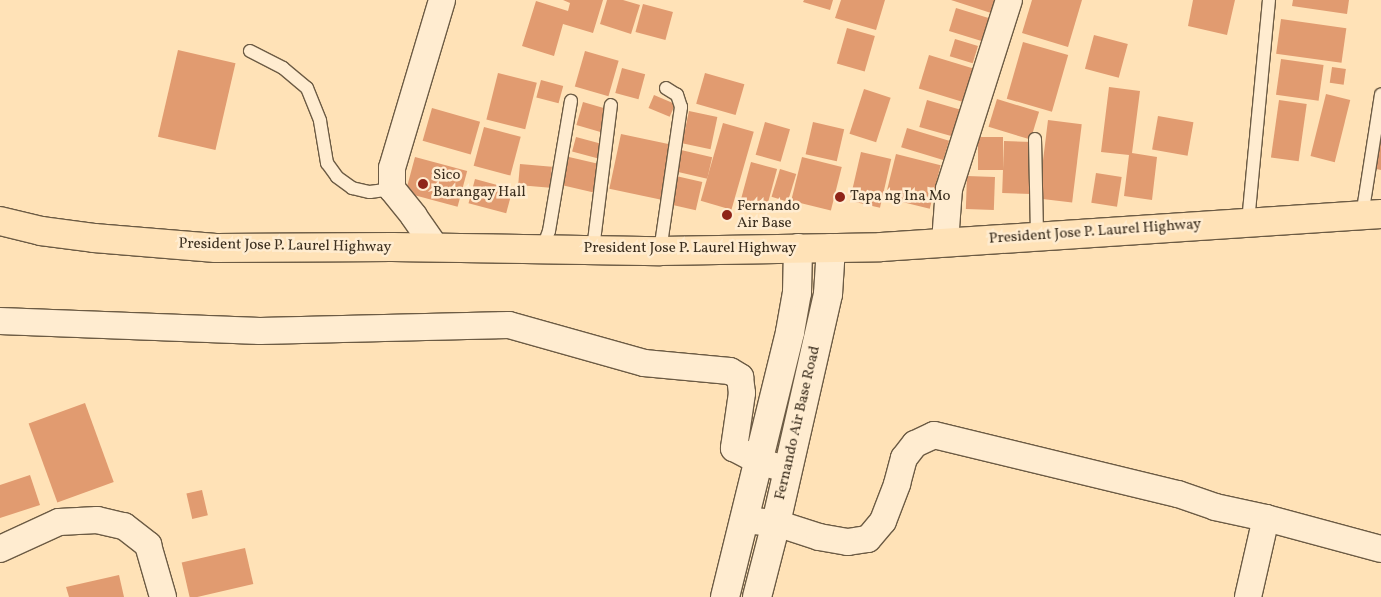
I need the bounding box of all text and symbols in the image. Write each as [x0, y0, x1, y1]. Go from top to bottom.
place label: Sico Barangay Hall [433, 166, 526, 201]
marker: Sico Barangay Hall [417, 178, 429, 190]
place label: Tapa ng Ina Mo [850, 188, 950, 206]
marker: Tapa ng Ina Mo [834, 191, 846, 203]
place label: Fernando Air Base [737, 197, 800, 232]
marker: Fernando Air Base [721, 209, 733, 221]
street label: President Jose P. Laurel Highway [988, 216, 1202, 248]
street label: President Jose P. Laurel Highway [178, 235, 392, 257]
street label: President Jose P. Laurel Highway [584, 240, 796, 258]
street label: Fernando Air Base Road [772, 344, 824, 502]

